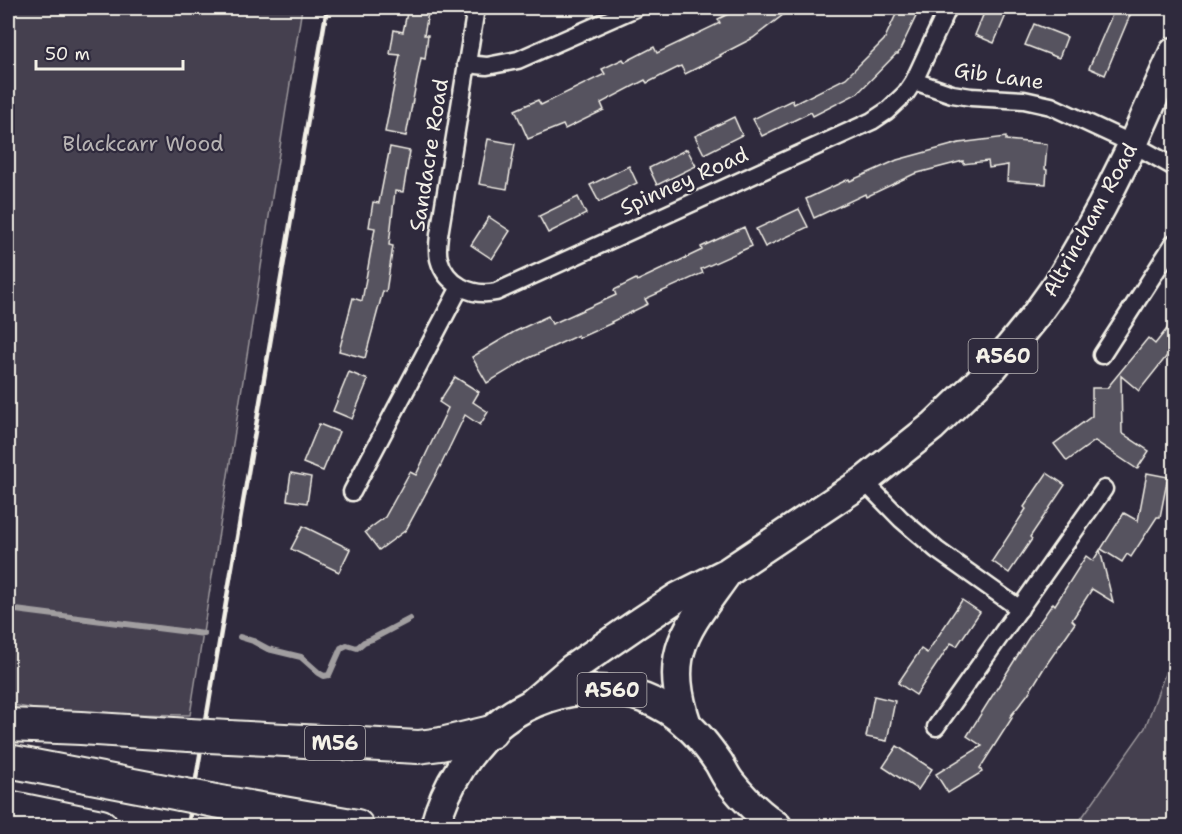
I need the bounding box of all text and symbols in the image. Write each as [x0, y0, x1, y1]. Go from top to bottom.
scale bar [36, 33, 183, 71]
text: 50 m [45, 42, 90, 66]
street label: Gib Lane [952, 56, 1046, 96]
street label: Sandacre Road [403, 77, 455, 233]
park label: Blackcarr Wood [62, 130, 224, 158]
street label: Altrincham Road [1036, 138, 1144, 302]
street label: Spinney Road [615, 140, 753, 222]
road number: A560 [968, 339, 1038, 373]
road number: A560 [578, 673, 646, 707]
road number: M56 [305, 726, 365, 760]

